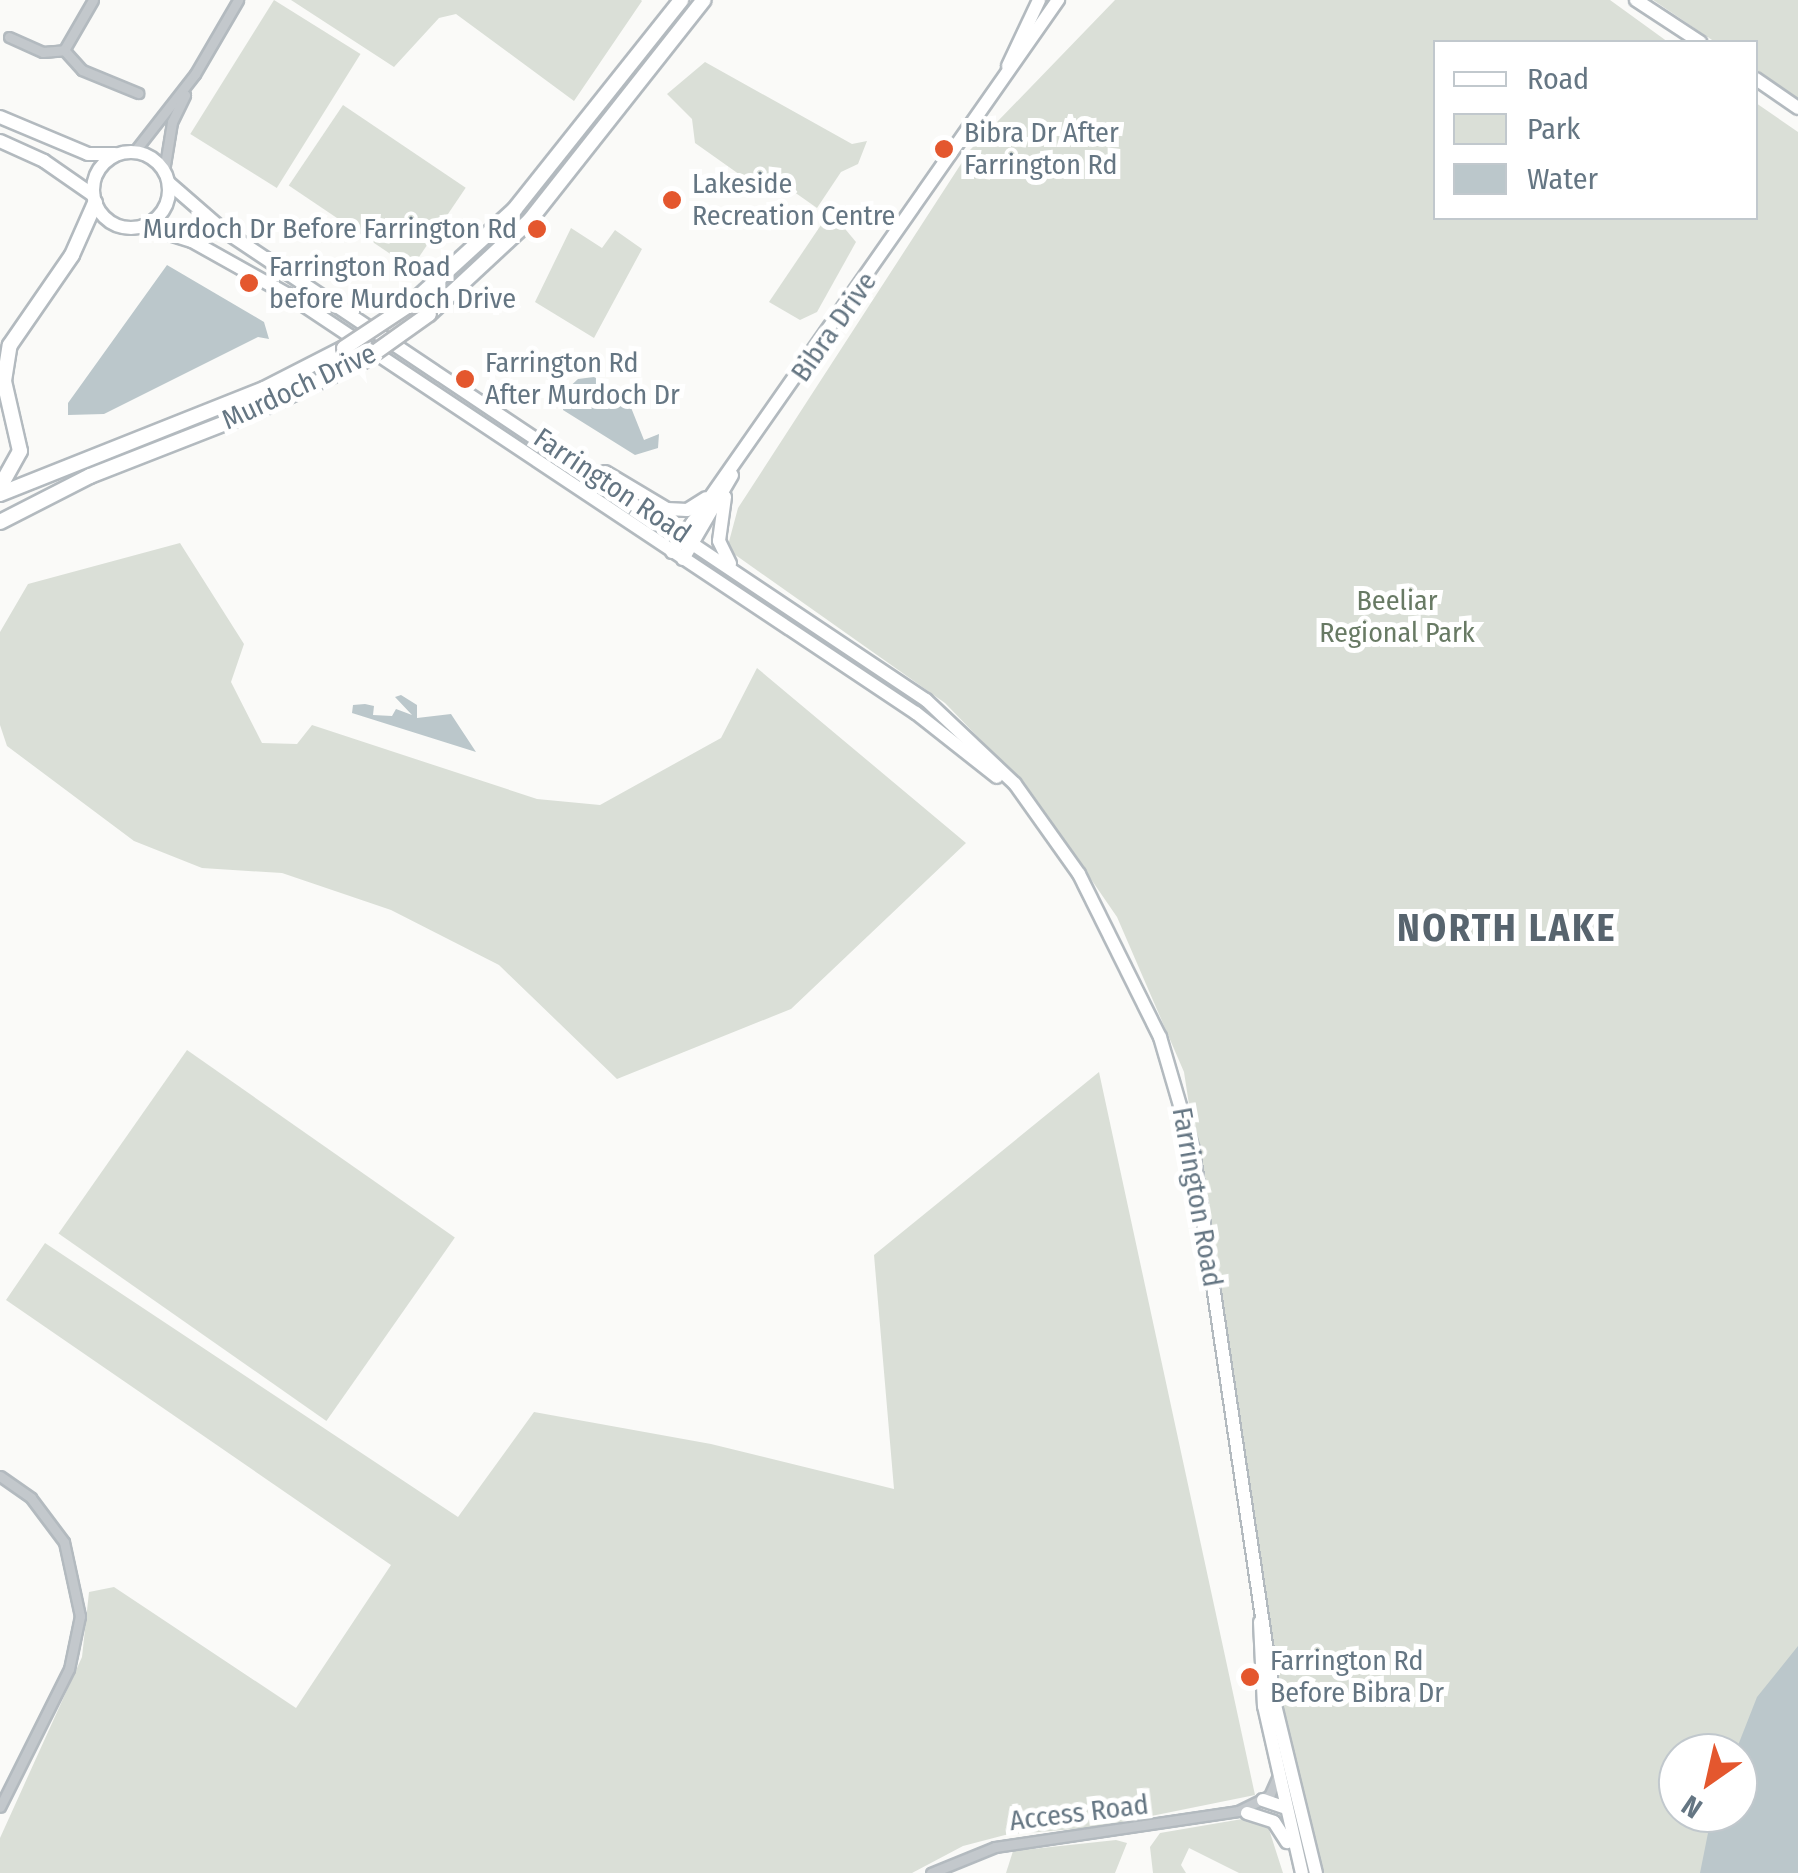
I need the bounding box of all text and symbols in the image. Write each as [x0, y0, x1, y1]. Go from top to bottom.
legend [1433, 40, 1758, 220]
text: Road [1527, 61, 1589, 97]
text: Park [1527, 111, 1580, 147]
place label: Bibra Dr After Farrington Rd [964, 116, 1119, 182]
marker: Bibra Dr After Farrington Rd [933, 138, 955, 160]
text: Water [1527, 161, 1598, 197]
place label: Lakeside Recreation Centre [692, 167, 895, 233]
marker: Lakeside Recreation Centre [661, 189, 683, 211]
place label: Murdoch Dr Before Farrington Rd [143, 212, 517, 246]
marker: Murdoch Dr Before Farrington Rd [526, 218, 548, 240]
place label: Farrington Road before Murdoch Drive [269, 250, 516, 316]
street label: Bibra Drive [784, 266, 884, 388]
marker: Farrington Road before Murdoch Drive [238, 272, 260, 294]
street label: Murdoch Drive [217, 337, 381, 437]
place label: Farrington Rd After Murdoch Dr [485, 346, 680, 412]
marker: Farrington Rd After Murdoch Dr [454, 368, 476, 390]
street label: Farrington Road [527, 421, 697, 551]
park label: Beeliar Regional Park [1319, 584, 1475, 650]
district label: NORTH LAKE [1397, 906, 1617, 952]
street label: Farrington Road [1165, 1105, 1229, 1289]
place label: Farrington Rd Before Bibra Dr [1270, 1644, 1444, 1710]
marker: Farrington Rd Before Bibra Dr [1239, 1666, 1261, 1688]
north arrow [1658, 1733, 1758, 1833]
street label: Access Road [1008, 1788, 1150, 1838]
text: N [1676, 1788, 1708, 1825]

